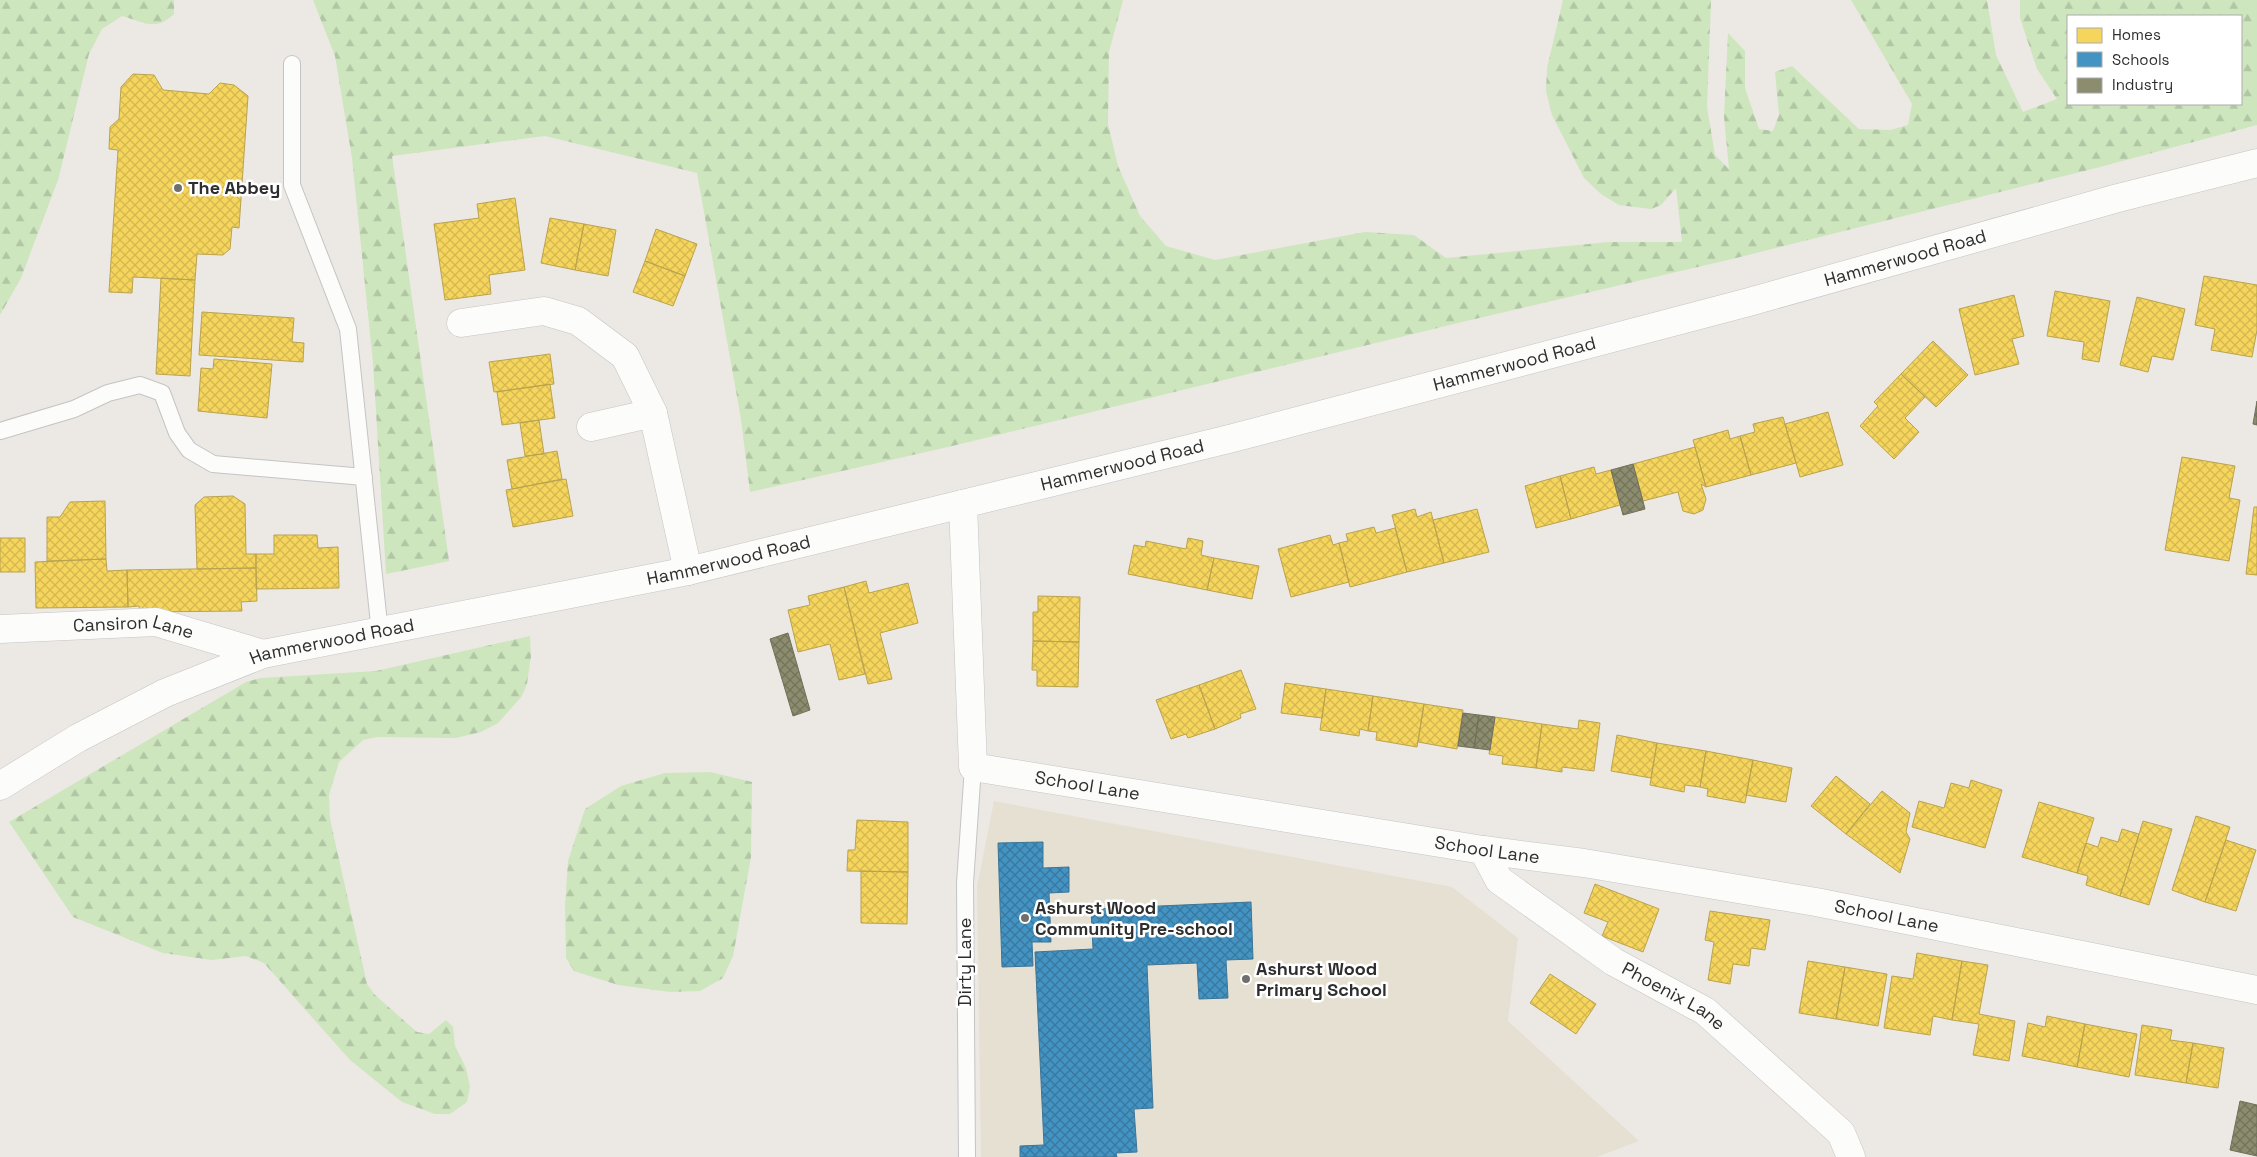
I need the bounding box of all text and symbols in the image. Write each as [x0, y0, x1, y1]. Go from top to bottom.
legend [2067, 15, 2242, 105]
text: Homes [2112, 25, 2161, 44]
text: Schools [2112, 50, 2170, 69]
text: Industry [2112, 75, 2173, 94]
place label: The Abbey [188, 176, 280, 199]
marker: The Abbey [172, 182, 184, 194]
street label: Hammerwood Road [1821, 224, 1989, 291]
street label: Hammerwood Road [1430, 331, 1598, 396]
street label: Hammerwood Road [1038, 434, 1206, 496]
street label: Hammerwood Road [645, 530, 813, 590]
street label: Cansiron Lane [72, 610, 197, 644]
street label: Hammerwood Road [246, 613, 416, 669]
street label: School Lane [1033, 765, 1142, 805]
street label: School Lane [1433, 830, 1541, 868]
street label: School Lane [1832, 894, 1941, 937]
place label: Ashurst Wood Community Pre-school [1035, 896, 1233, 940]
marker: Ashurst Wood Community Pre-school [1019, 912, 1031, 924]
street label: Dirty Lane [953, 918, 976, 1006]
street label: Phoenix Lane [1618, 956, 1731, 1035]
place label: Ashurst Wood Primary School [1256, 957, 1387, 1001]
marker: Ashurst Wood Primary School [1240, 973, 1252, 985]

